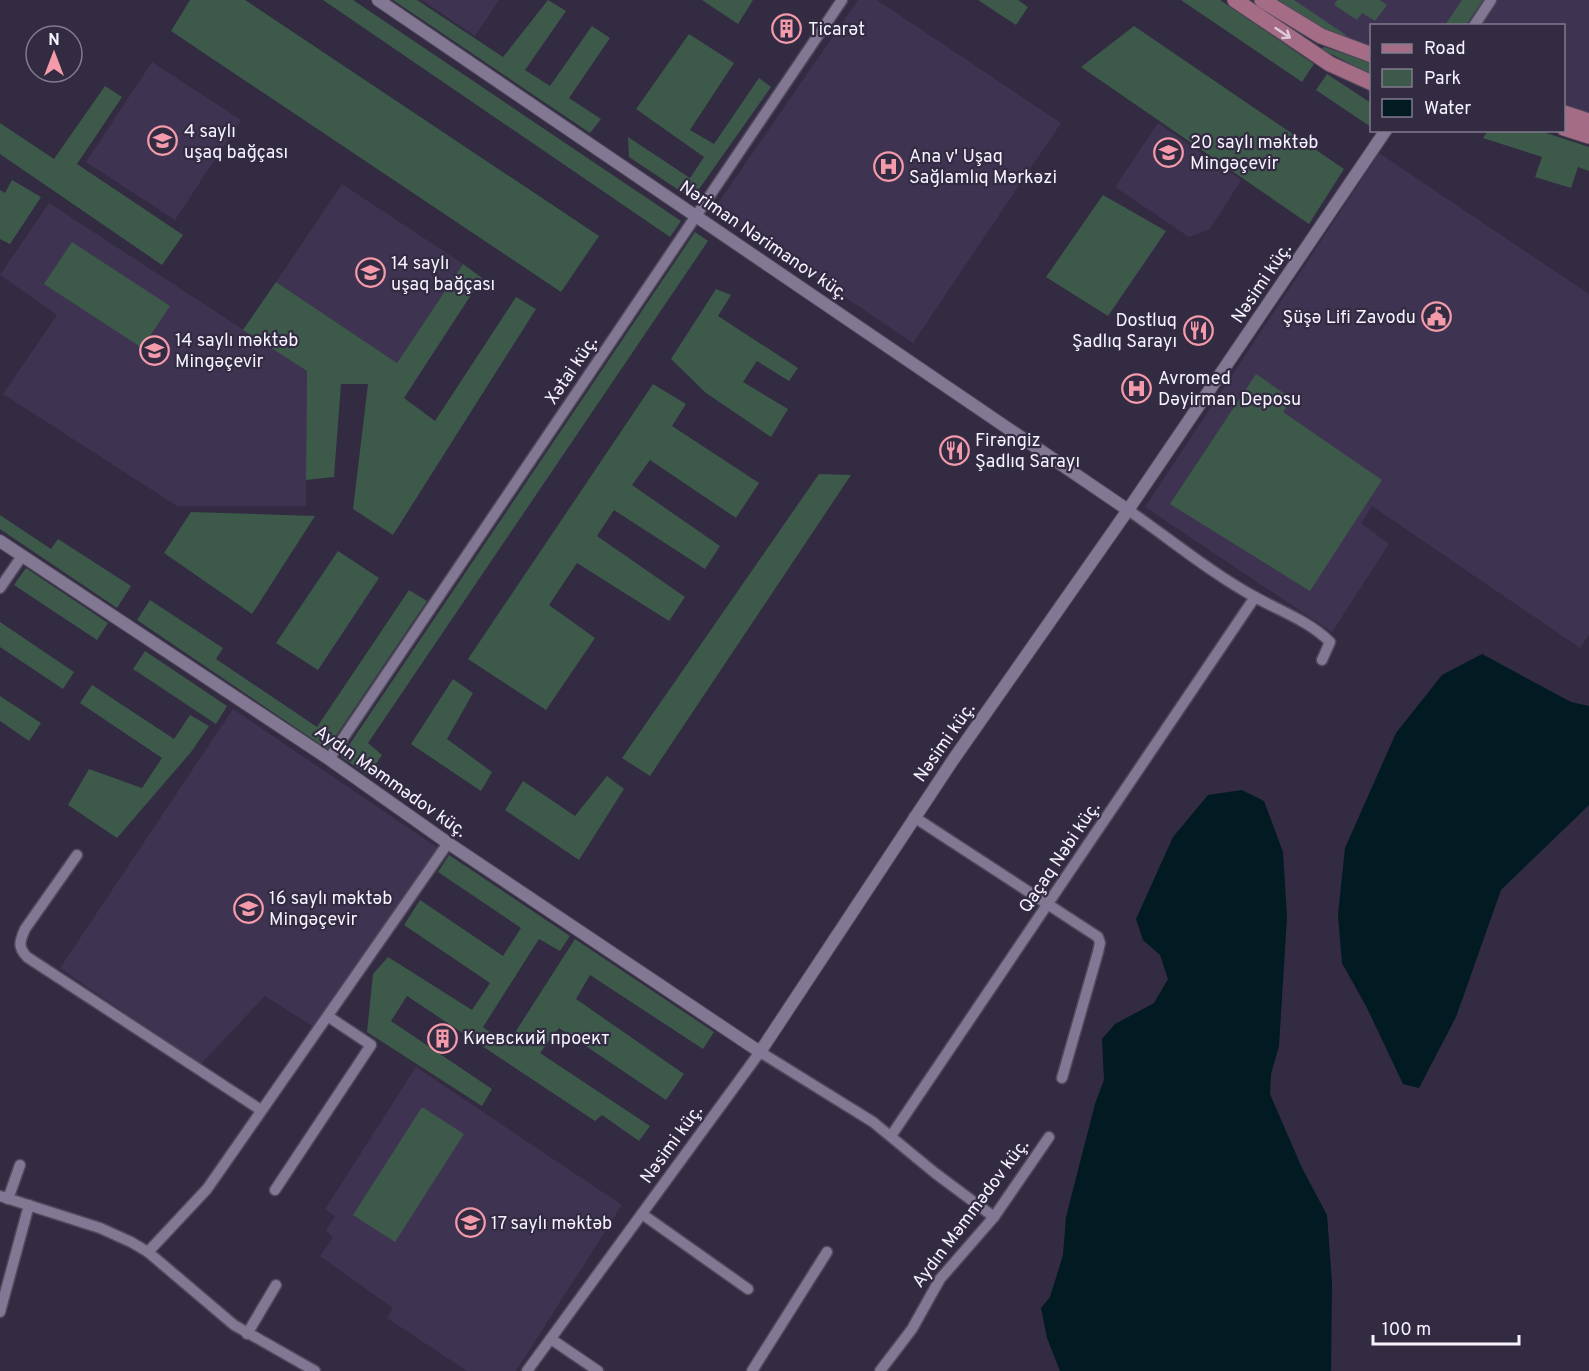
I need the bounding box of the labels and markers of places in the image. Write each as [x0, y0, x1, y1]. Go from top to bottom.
building icon: Ticarət [771, 13, 803, 45]
place label: Ticarət [808, 19, 865, 42]
place label: 4 saylı uşaq bağçası [184, 121, 288, 165]
school or university icon: 4 saylı uşaq bağçası [147, 125, 179, 157]
place label: 20 saylı məktəb Mingəçevir [1190, 132, 1318, 176]
school or university icon: 20 saylı məktəb Mingəçevir [1153, 136, 1185, 168]
place label: Ana v' Uşaq Sağlamlıq Mərkəzi [909, 146, 1057, 190]
hospital icon: Ana v' Uşaq Sağlamlıq Mərkəzi [872, 150, 904, 182]
place label: 14 saylı uşaq bağçası [391, 253, 495, 297]
school or university icon: 14 saylı uşaq bağçası [354, 257, 386, 289]
public building icon: Şüşə Lifi Zavodu [1421, 301, 1453, 333]
place label: Şüşə Lifi Zavodu [1282, 307, 1416, 330]
place label: Dostluq Şadlıq Sarayı [1072, 310, 1177, 354]
restaurant icon: Dostluq Şadlıq Sarayı [1182, 314, 1214, 346]
place label: 14 saylı məktəb Mingəçevir [175, 330, 298, 374]
school or university icon: 14 saylı məktəb Mingəçevir [138, 334, 170, 366]
place label: Avromed Dəyirman Deposu [1158, 368, 1301, 412]
hospital icon: Avromed Dəyirman Deposu [1121, 372, 1153, 404]
place label: Firəngiz Şadlıq Sarayı [975, 430, 1080, 474]
restaurant icon: Firəngiz Şadlıq Sarayı [938, 434, 970, 466]
place label: 16 saylı məktəb Mingəçevir [269, 888, 392, 932]
school or university icon: 16 saylı məktəb Mingəçevir [232, 892, 264, 924]
building icon: Киевский проект [426, 1022, 458, 1054]
place label: Киевский проект [463, 1028, 609, 1051]
school or university icon: 17 saylı məktəb [454, 1207, 486, 1239]
place label: 17 saylı məktəb [491, 1213, 612, 1236]

